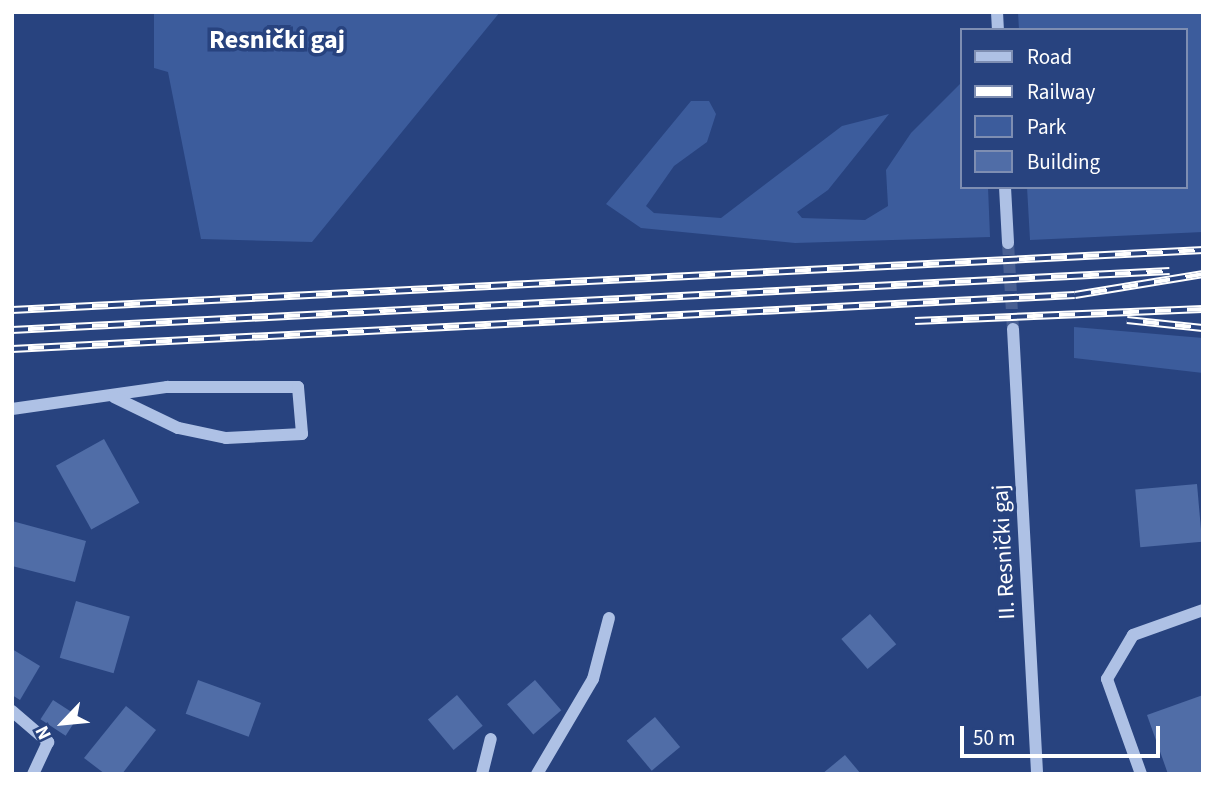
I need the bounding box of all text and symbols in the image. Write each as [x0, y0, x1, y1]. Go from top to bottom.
district label: Resnički gaj [209, 24, 345, 56]
legend [960, 28, 1187, 189]
text: Road [1027, 42, 1072, 72]
text: Railway [1027, 77, 1095, 107]
text: Park [1027, 112, 1066, 142]
text: Building [1027, 147, 1100, 177]
street label: II. Resnički gaj [987, 484, 1021, 620]
north arrow [28, 688, 98, 758]
scale bar [963, 712, 1162, 756]
text: N [29, 721, 59, 744]
text: 50 m [973, 723, 1015, 753]

